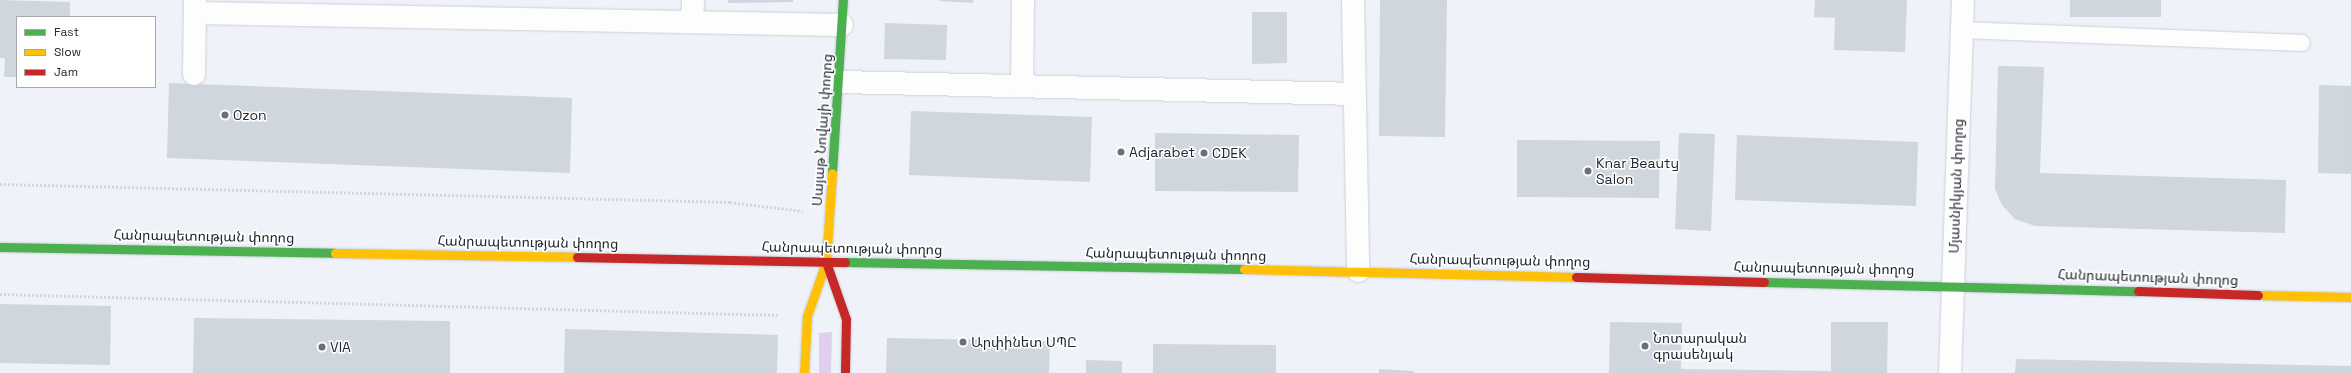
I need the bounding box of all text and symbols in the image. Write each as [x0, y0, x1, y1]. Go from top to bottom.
legend [16, 16, 156, 88]
text: Fast [54, 24, 79, 40]
text: Slow [54, 44, 81, 60]
street label: Սայաթ Նովայի փողոց [808, 53, 836, 207]
text: Jam [54, 64, 78, 80]
place label: Ozon [233, 107, 267, 123]
marker: Ozon [220, 110, 230, 120]
street label: Մյասնիկյան փողոց [1945, 118, 1967, 254]
place label: Adjarabet [1129, 144, 1195, 160]
place label: CDEK [1212, 145, 1247, 161]
marker: Adjarabet [1116, 147, 1126, 157]
marker: CDEK [1199, 148, 1209, 158]
place label: Knar Beauty Salon [1596, 155, 1679, 188]
marker: Knar Beauty Salon [1583, 166, 1593, 176]
street label: Հանրապետության փողոց [113, 226, 295, 246]
street label: Հանրապետության փողոց [437, 232, 619, 252]
street label: Հանրապետության փողոց [761, 238, 943, 258]
street label: Հանրապետության փողոց [1085, 244, 1267, 264]
street label: Հանրապետության փողոց [1409, 250, 1591, 270]
street label: Հանրապետության փողոց [1733, 258, 1915, 278]
street label: Հանրապետության փողոց [2057, 265, 2239, 289]
place label: Նոտարական գրասենյակ [1653, 330, 1747, 362]
place label: Արփինետ ՍՊԸ [971, 334, 1077, 350]
marker: Արփինետ ՍՊԸ [958, 337, 968, 347]
place label: VIA [330, 339, 351, 355]
marker: Նոտարական գրասենյակ [1640, 341, 1650, 351]
marker: VIA [317, 342, 327, 352]

